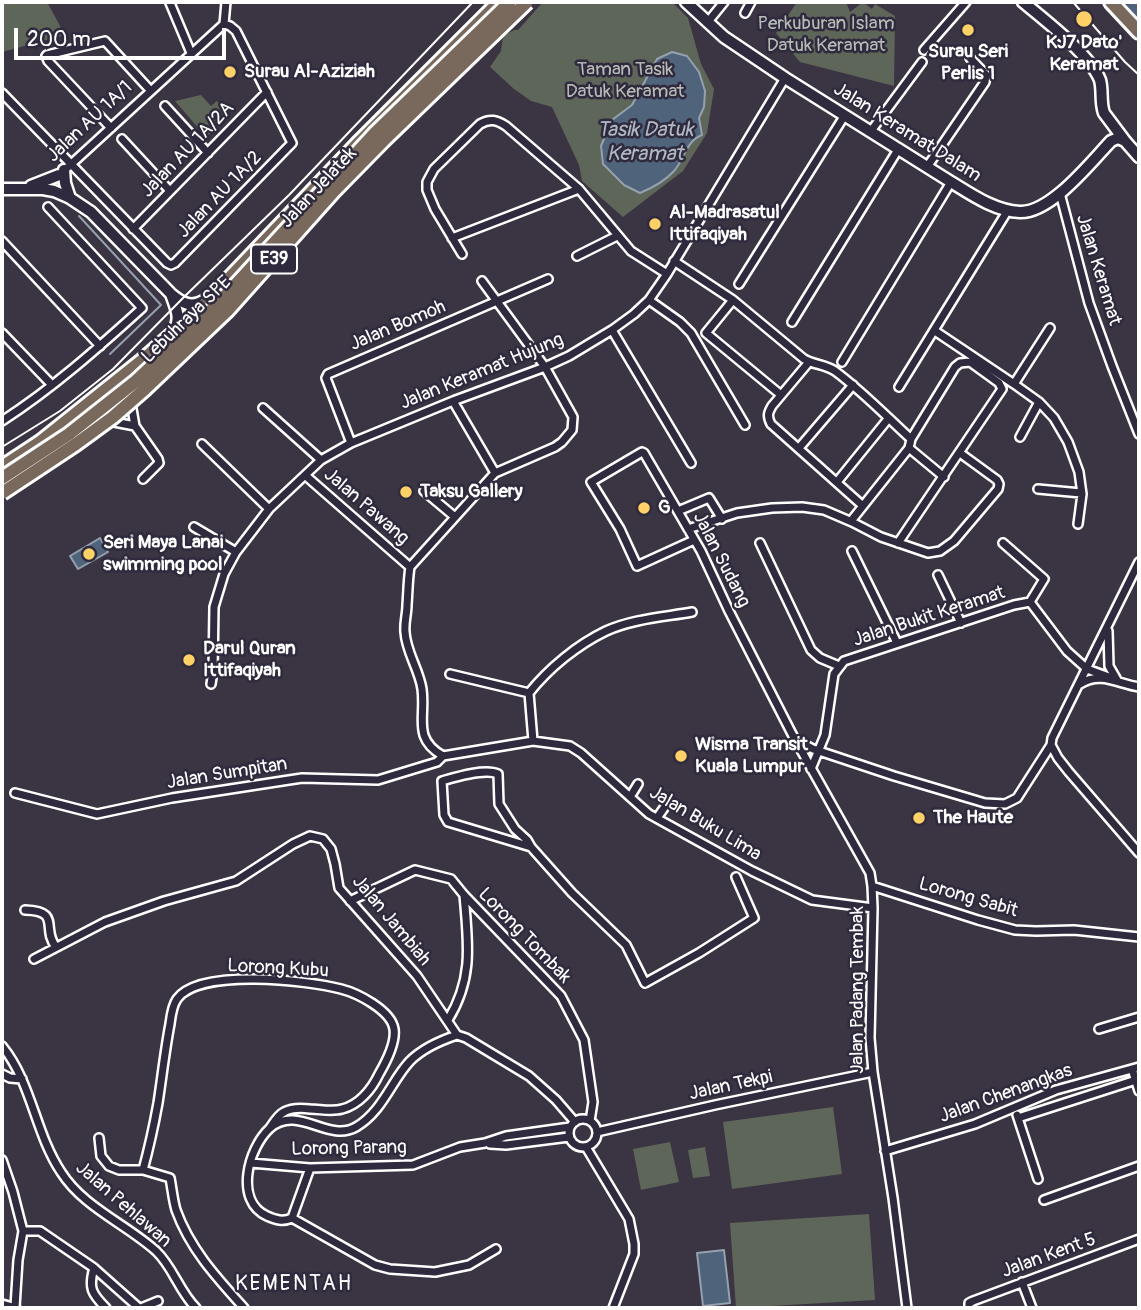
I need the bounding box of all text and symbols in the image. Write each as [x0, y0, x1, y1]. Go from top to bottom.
marker: KJ7 Dato' Keramat [1074, 9, 1094, 29]
park label: Perkuburan Islam Datuk Keramat [757, 13, 895, 57]
scale bar [18, 14, 229, 58]
marker: Surau Seri Perlis 1 [960, 22, 976, 38]
text: 200 m [27, 26, 91, 53]
place label: KJ7 Dato' Keramat [1046, 32, 1122, 76]
place label: Surau Seri Perlis 1 [928, 41, 1008, 85]
park label: Taman Tasik Datuk Keramat [566, 59, 684, 103]
place label: Surau Al-Aziziah [244, 61, 375, 83]
marker: Surau Al-Aziziah [222, 64, 238, 80]
street label: Jalan AU 1A/1 [42, 77, 138, 167]
street label: Jalan Keramat Dalam [829, 78, 985, 188]
street label: Jalan AU 1A/2A [137, 97, 239, 203]
water label: Tasik Datuk Keramat [597, 118, 693, 168]
street label: Jalan Jelatek [276, 143, 362, 233]
street label: Jalan AU 1A/2 [173, 147, 267, 243]
place label: Al-Madrasatul Ittifaqiyah [669, 202, 780, 246]
street label: Jalan Keramat [1070, 212, 1126, 328]
marker: Al-Madrasatul Ittifaqiyah [647, 216, 663, 232]
road number: E39 [251, 244, 297, 274]
street label: Lebuhraya SPE [137, 272, 237, 368]
street label: Jalan Bomoh [347, 296, 449, 356]
street label: Jalan Keramat Hujung [397, 329, 567, 415]
street label: Jalan Pawang [319, 464, 413, 550]
place label: Taksu Gallery [420, 481, 523, 503]
marker: Taksu Gallery [398, 484, 414, 500]
place label: G [658, 497, 671, 519]
marker: G [636, 500, 652, 516]
street label: Jalan Sudang [687, 508, 755, 612]
place label: Seri Maya Lanai swimming pool [103, 532, 223, 576]
marker: Seri Maya Lanai swimming pool [81, 546, 97, 562]
street label: Jalan Bukit Keramat [850, 582, 1008, 652]
place label: Darul Quran Ittifaqiyah [203, 638, 296, 682]
marker: Darul Quran Ittifaqiyah [181, 652, 197, 668]
place label: Wisma Transit Kuala Lumpur [695, 734, 808, 778]
marker: Wisma Transit Kuala Lumpur [673, 748, 689, 764]
street label: Jalan Sumpitan [165, 753, 289, 795]
street label: Jalan Buku Lima [645, 782, 765, 866]
place label: The Haute [933, 807, 1013, 829]
marker: The Haute [911, 810, 927, 826]
street label: Jalan Jambiah [347, 871, 435, 971]
street label: Lorong Sabit [916, 873, 1020, 923]
street label: Lorong Tombak [473, 883, 575, 989]
street label: Jalan Padang Tembak [847, 906, 869, 1074]
street label: Lorong Kubu [227, 955, 329, 983]
street label: Jalan Chenangkas [936, 1059, 1076, 1129]
street label: Jalan Tekpi [687, 1066, 775, 1106]
street label: Lorong Parang [291, 1137, 407, 1161]
street label: Jalan Pehlawan [70, 1157, 176, 1253]
street label: Jalan Kent 5 [999, 1228, 1099, 1284]
district label: KEMENTAH [236, 1272, 352, 1298]

